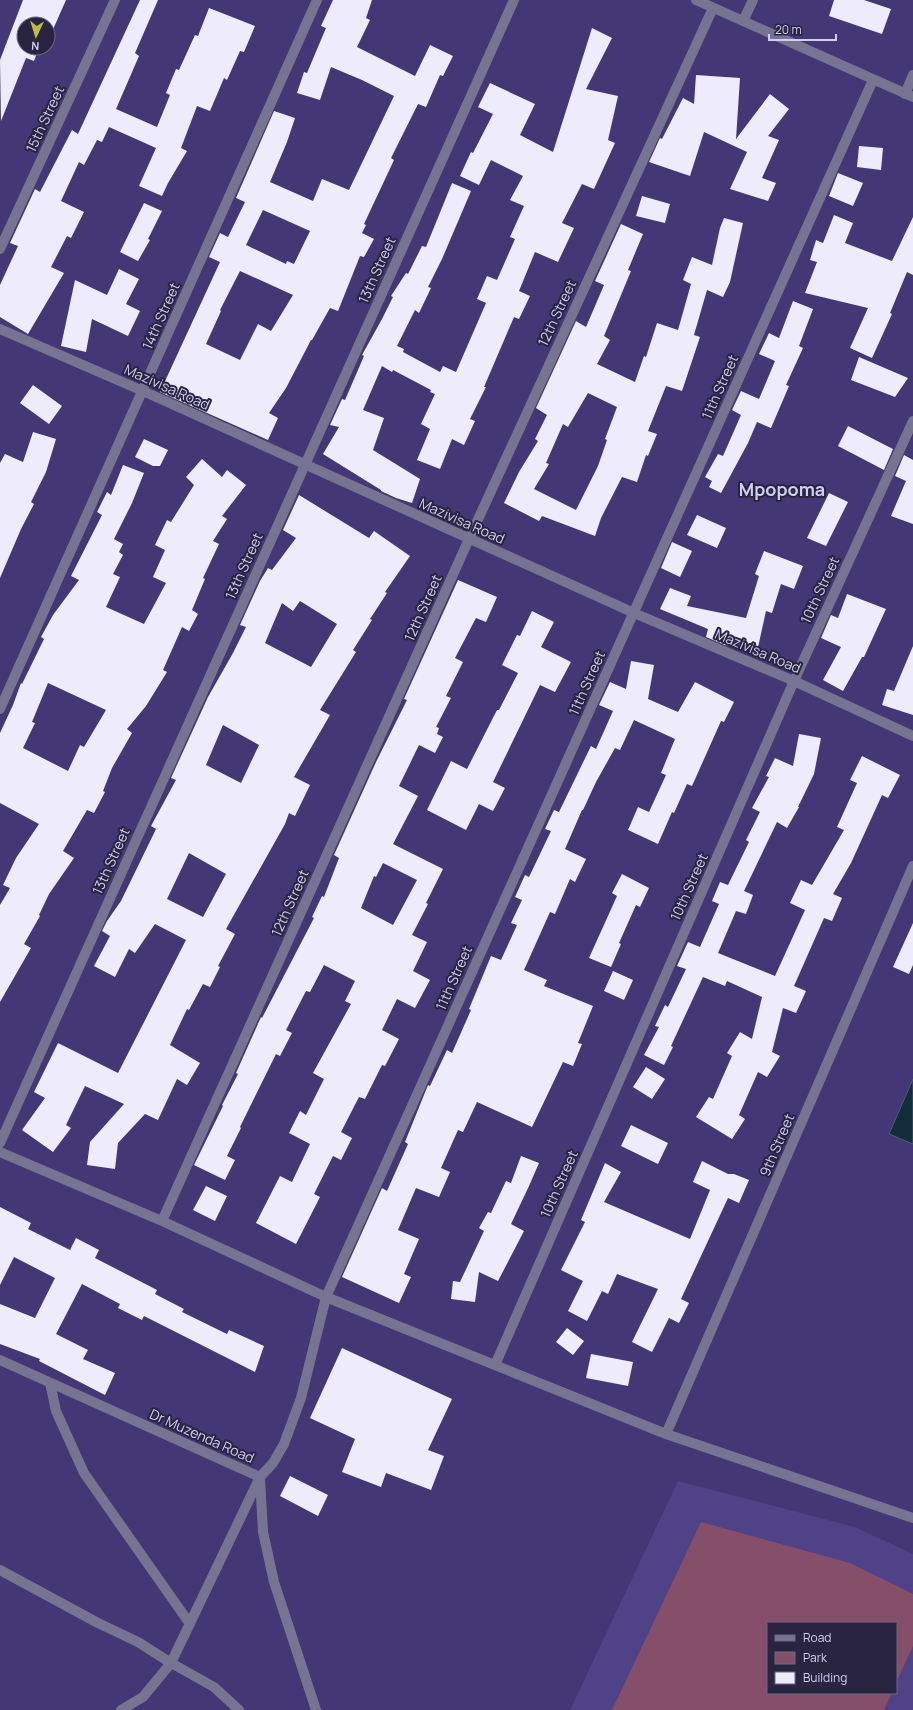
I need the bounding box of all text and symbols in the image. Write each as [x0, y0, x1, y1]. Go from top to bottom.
north arrow [16, 16, 56, 56]
scale bar [769, 16, 836, 42]
text: 20 m [775, 21, 802, 38]
text: N [31, 39, 40, 54]
street label: 15th Street [21, 82, 68, 155]
street label: 13th Street [353, 233, 400, 306]
street label: 12th Street [533, 276, 580, 349]
street label: 14th Street [137, 279, 184, 352]
street label: 11th Street [697, 351, 742, 422]
street label: Mazivisa Road [121, 359, 213, 414]
district label: Mpopoma [739, 477, 825, 501]
street label: Mazivisa Road [416, 493, 508, 548]
street label: 13th Street [220, 529, 267, 602]
street label: 10th Street [796, 553, 844, 626]
street label: 12th Street [399, 571, 446, 644]
street label: Mazivisa Road [712, 624, 804, 677]
street label: 11th Street [564, 647, 609, 718]
street label: 13th Street [87, 824, 134, 897]
street label: 10th Street [665, 850, 712, 923]
street label: 12th Street [266, 866, 313, 939]
street label: 11th Street [431, 942, 476, 1013]
street label: 9th Street [755, 1110, 798, 1179]
street label: 10th Street [535, 1147, 582, 1220]
street label: Dr Muzenda Road [147, 1404, 257, 1467]
legend [767, 1622, 897, 1694]
text: Road [803, 1629, 831, 1646]
text: Park [803, 1649, 828, 1666]
text: Building [803, 1669, 847, 1686]

